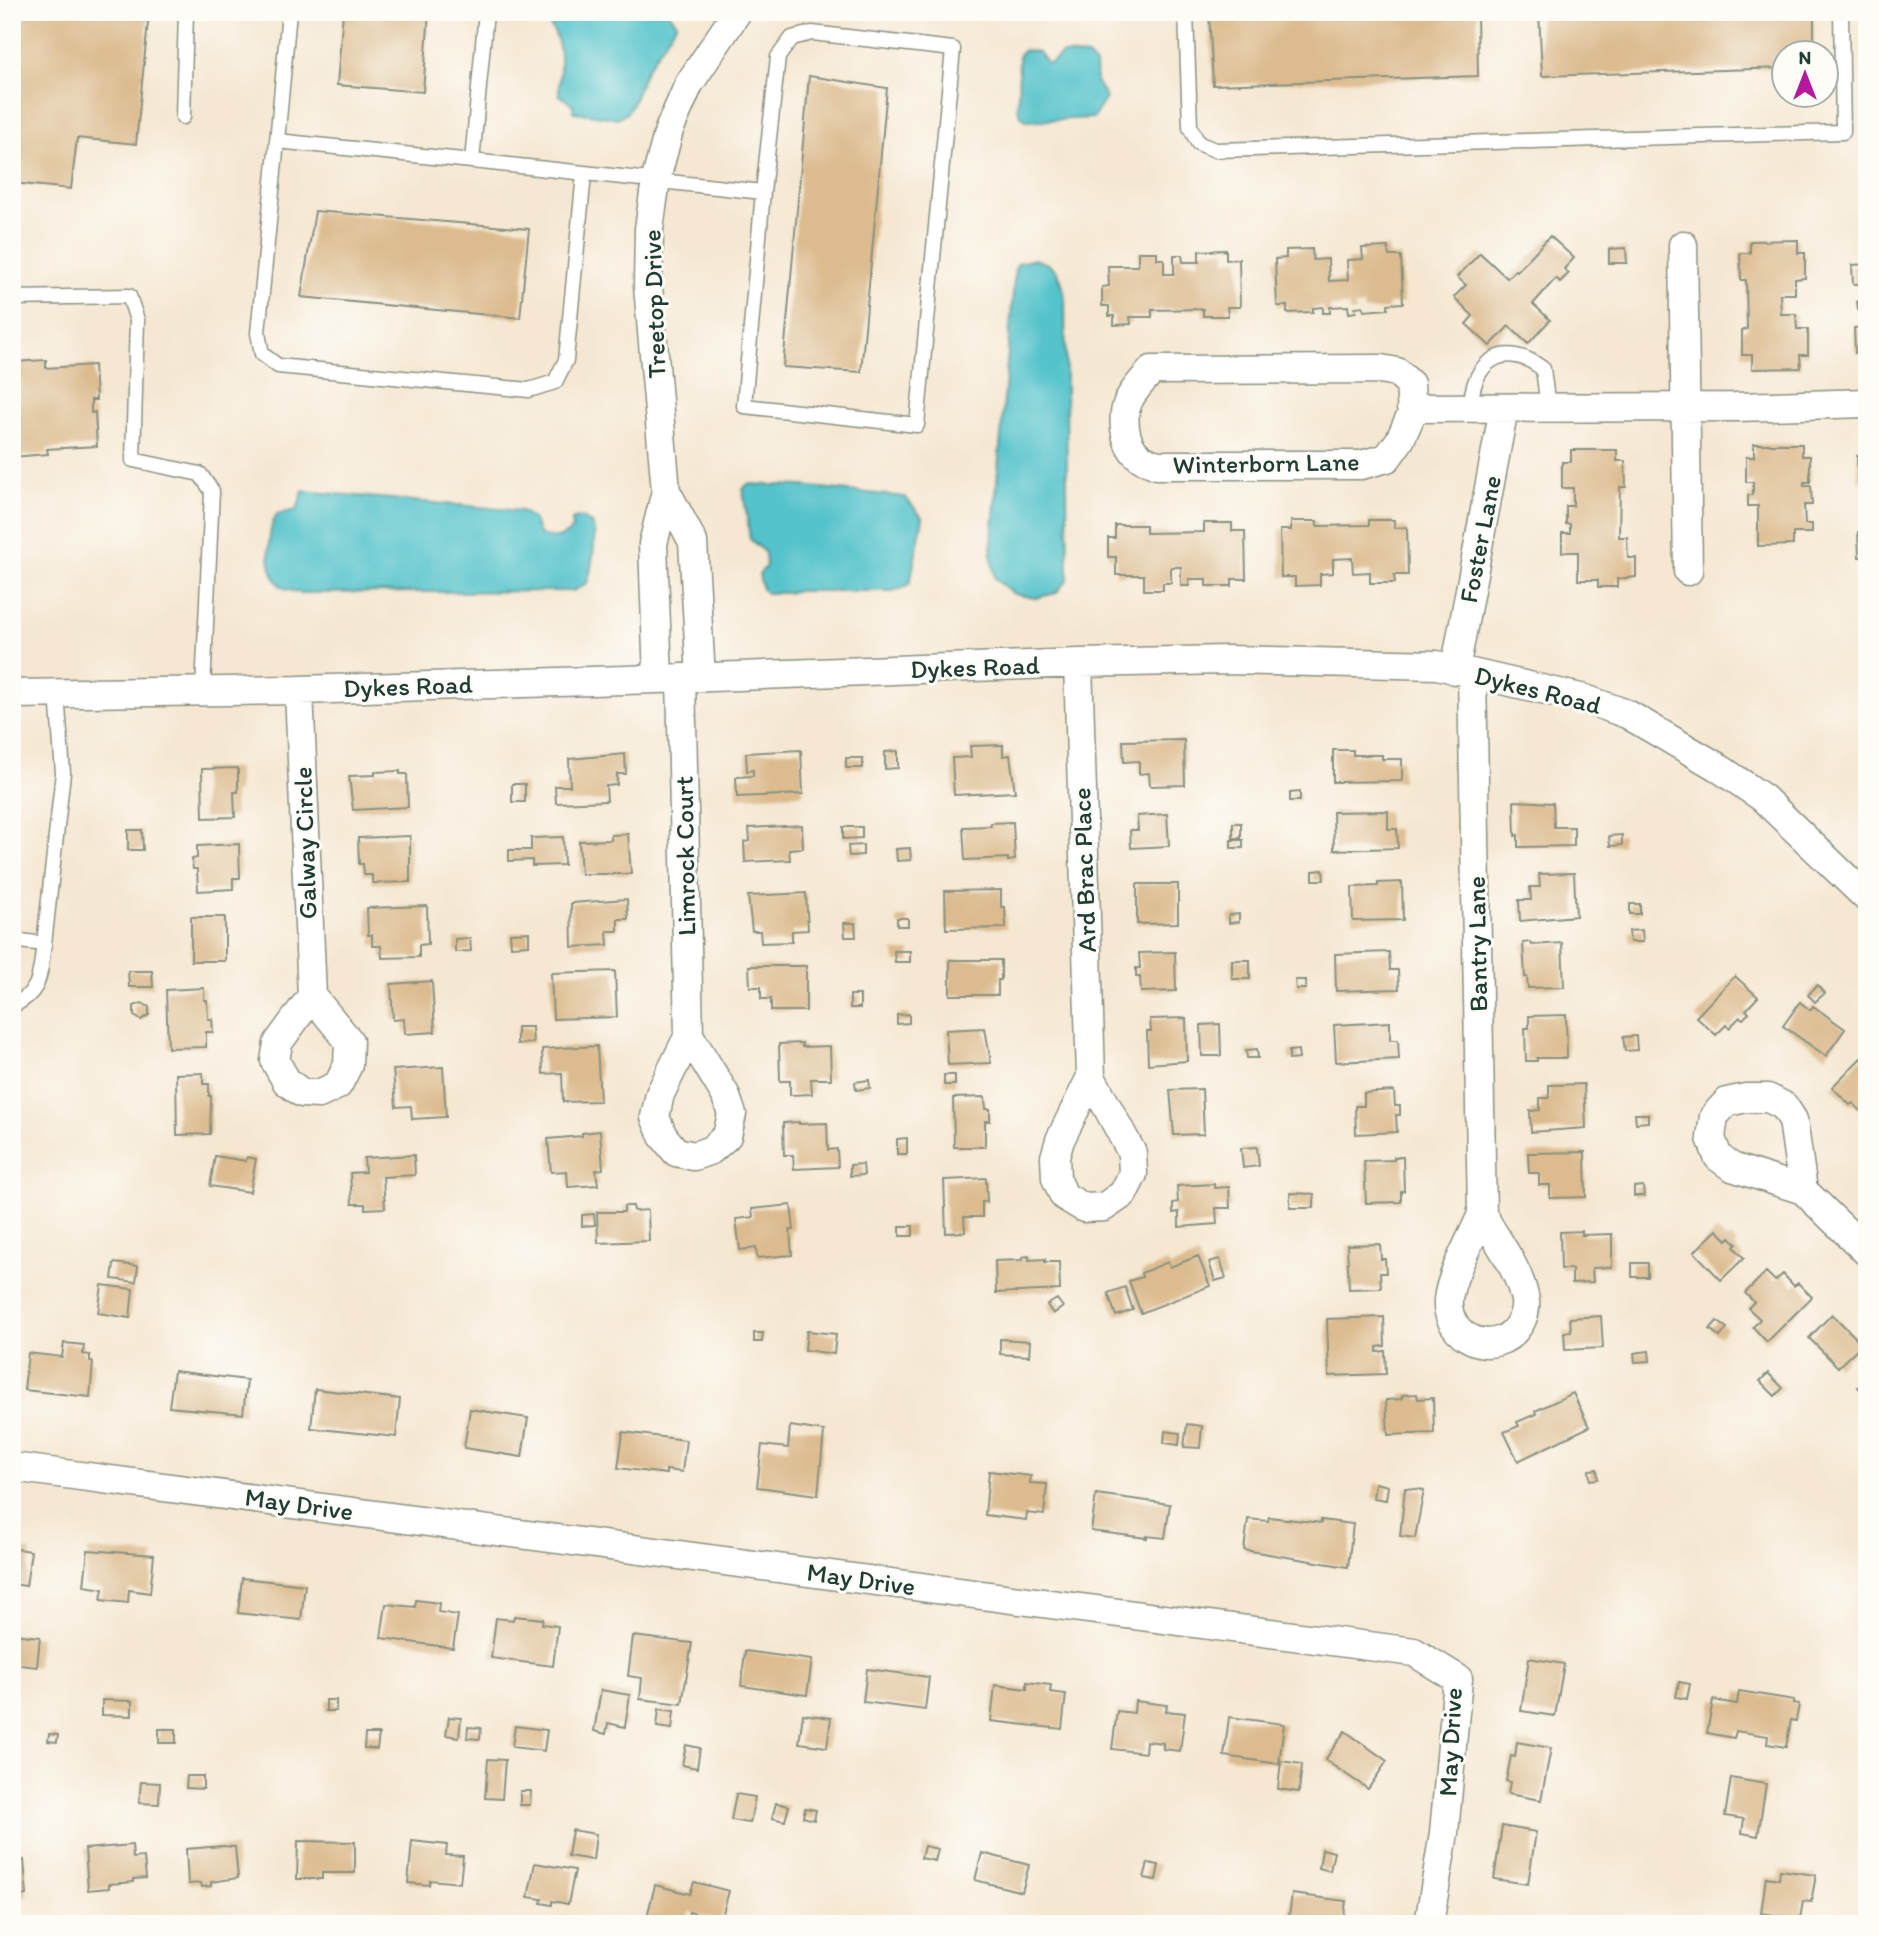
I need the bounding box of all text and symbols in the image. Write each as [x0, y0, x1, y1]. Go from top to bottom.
north arrow [1770, 38, 1840, 108]
text: N [1799, 46, 1811, 69]
street label: Treetop Drive [635, 229, 673, 379]
street label: Winterborn Lane [1172, 445, 1360, 481]
street label: Foster Lane [1452, 472, 1508, 606]
street label: Dykes Road [910, 649, 1041, 685]
street label: Dykes Road [1471, 659, 1605, 721]
street label: Dykes Road [343, 668, 474, 704]
street label: Galway Circle [286, 766, 324, 920]
street label: Limrock Court [668, 775, 702, 936]
street label: Ard Brac Place [1065, 787, 1103, 953]
street label: Bantry Lane [1460, 876, 1494, 1012]
street label: May Drive [243, 1481, 355, 1527]
street label: May Drive [805, 1556, 917, 1602]
street label: May Drive [1431, 1687, 1469, 1797]

